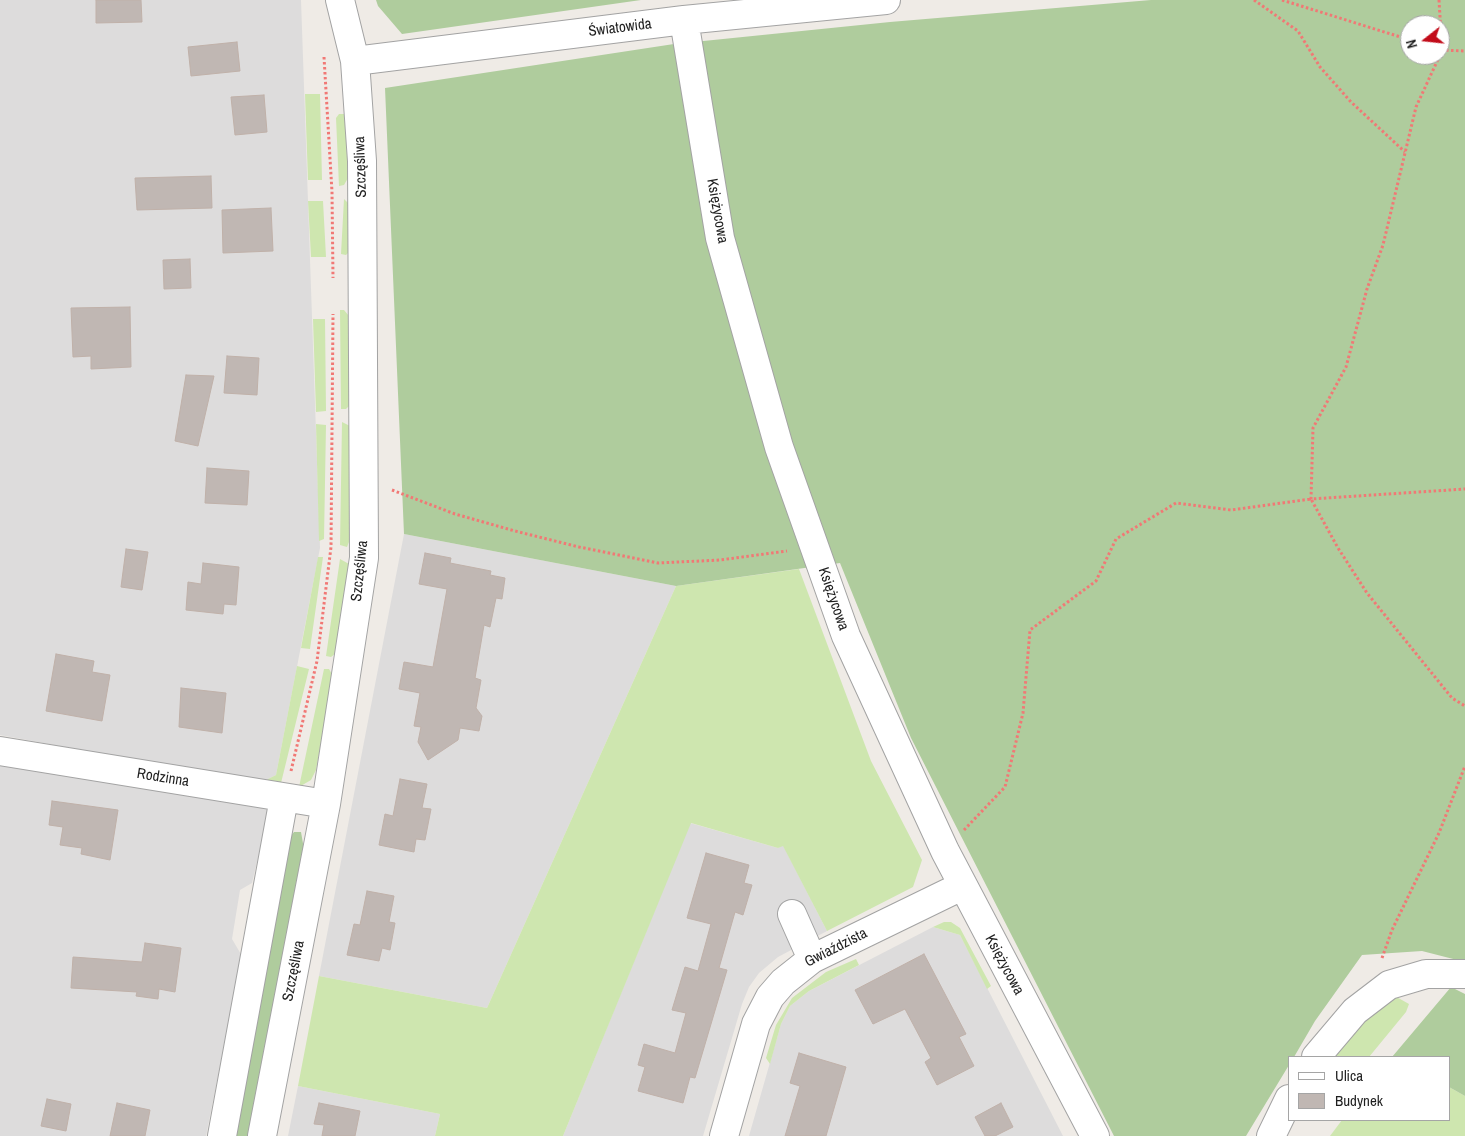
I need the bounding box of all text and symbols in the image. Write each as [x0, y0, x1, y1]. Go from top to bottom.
street label: Światowida [587, 15, 653, 41]
north arrow [1400, 15, 1450, 65]
text: N [1402, 37, 1421, 50]
street label: Szczęśliwa [351, 136, 371, 198]
street label: Księżycowa [702, 177, 732, 245]
street label: Szczęśliwa [348, 539, 372, 603]
street label: Księżycowa [814, 565, 852, 633]
street label: Rodzinna [136, 765, 190, 791]
street label: Gwiaździsta [802, 925, 870, 971]
street label: Księżycowa [981, 932, 1027, 998]
street label: Szczęśliwa [279, 939, 309, 1003]
legend [1288, 1056, 1450, 1121]
text: Ulica [1335, 1065, 1363, 1086]
text: Budynek [1335, 1090, 1383, 1111]

